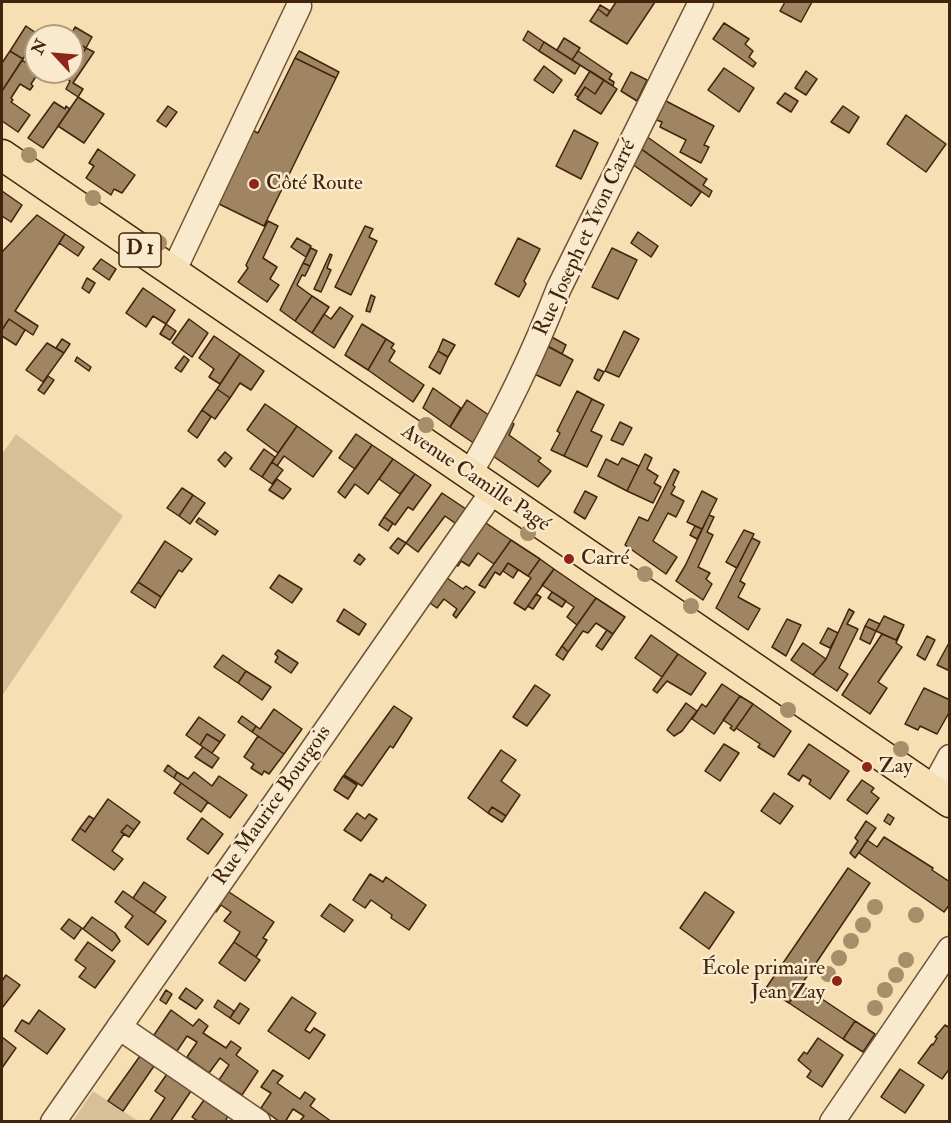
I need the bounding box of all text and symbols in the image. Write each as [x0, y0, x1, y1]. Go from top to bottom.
north arrow [24, 24, 84, 84]
text: N [27, 36, 52, 58]
street label: Rue Joseph et Yvon Carré [529, 136, 643, 340]
place label: Côté Route [266, 171, 363, 197]
marker: Côté Route [247, 177, 261, 191]
road number: D 1 [119, 233, 161, 267]
street label: Avenue Camille Pagé [396, 420, 554, 538]
place label: Carré [581, 546, 629, 572]
marker: Carré [562, 552, 576, 566]
street label: Rue Maurice Bourgois [208, 721, 338, 891]
place label: Zay [879, 754, 912, 780]
marker: Zay [860, 760, 874, 774]
place label: École primaire Jean Zay [702, 956, 825, 1006]
marker: École primaire Jean Zay [830, 974, 844, 988]

